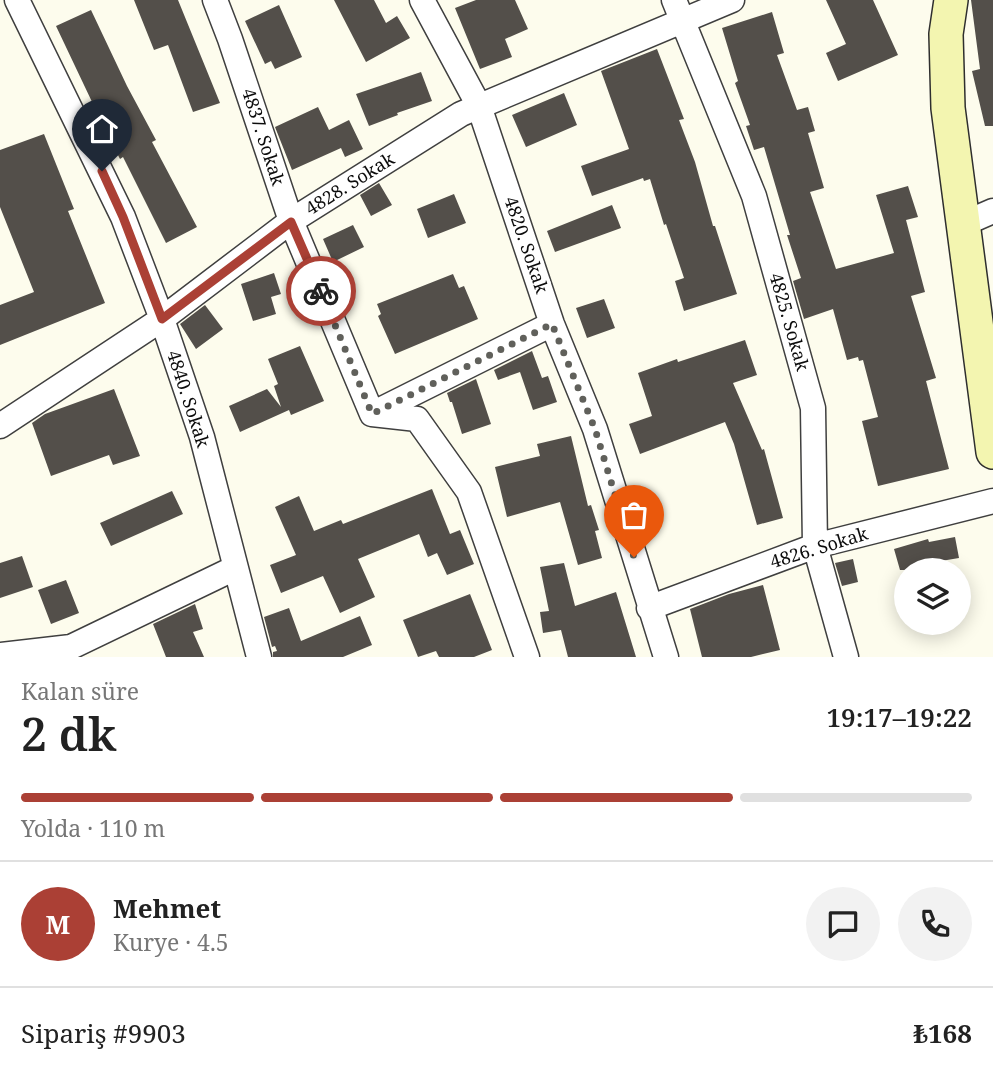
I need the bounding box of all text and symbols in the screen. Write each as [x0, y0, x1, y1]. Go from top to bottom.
street label: 4837. Sokak [237, 85, 291, 189]
pin [72, 99, 132, 171]
icon: home [83, 110, 121, 148]
street label: 4828. Sokak [300, 146, 399, 220]
street label: 4820. Sokak [499, 193, 555, 297]
courier [286, 256, 356, 326]
street label: 4825. Sokak [765, 270, 816, 374]
icon: bike [302, 272, 340, 310]
street label: 4840. Sokak [162, 347, 216, 451]
pin [604, 485, 664, 557]
icon: bag [615, 496, 653, 534]
street label: 4826. Sokak [767, 521, 871, 573]
map controls [894, 558, 971, 635]
button: layers [894, 558, 971, 635]
text: Kalan süre [21, 675, 139, 707]
text: 19:17–19:22 [826, 699, 972, 735]
text: 2 dk [21, 702, 117, 764]
text: Yolda · 110 m [21, 812, 165, 844]
button: chat [806, 887, 880, 961]
button: phone [898, 887, 972, 961]
text: Mehmet [113, 890, 221, 926]
text: M [46, 906, 70, 942]
text: Kurye · 4.5 [113, 926, 229, 958]
text: Sipariş #9903 [21, 1015, 186, 1051]
text: ₺168 [913, 1015, 972, 1051]

